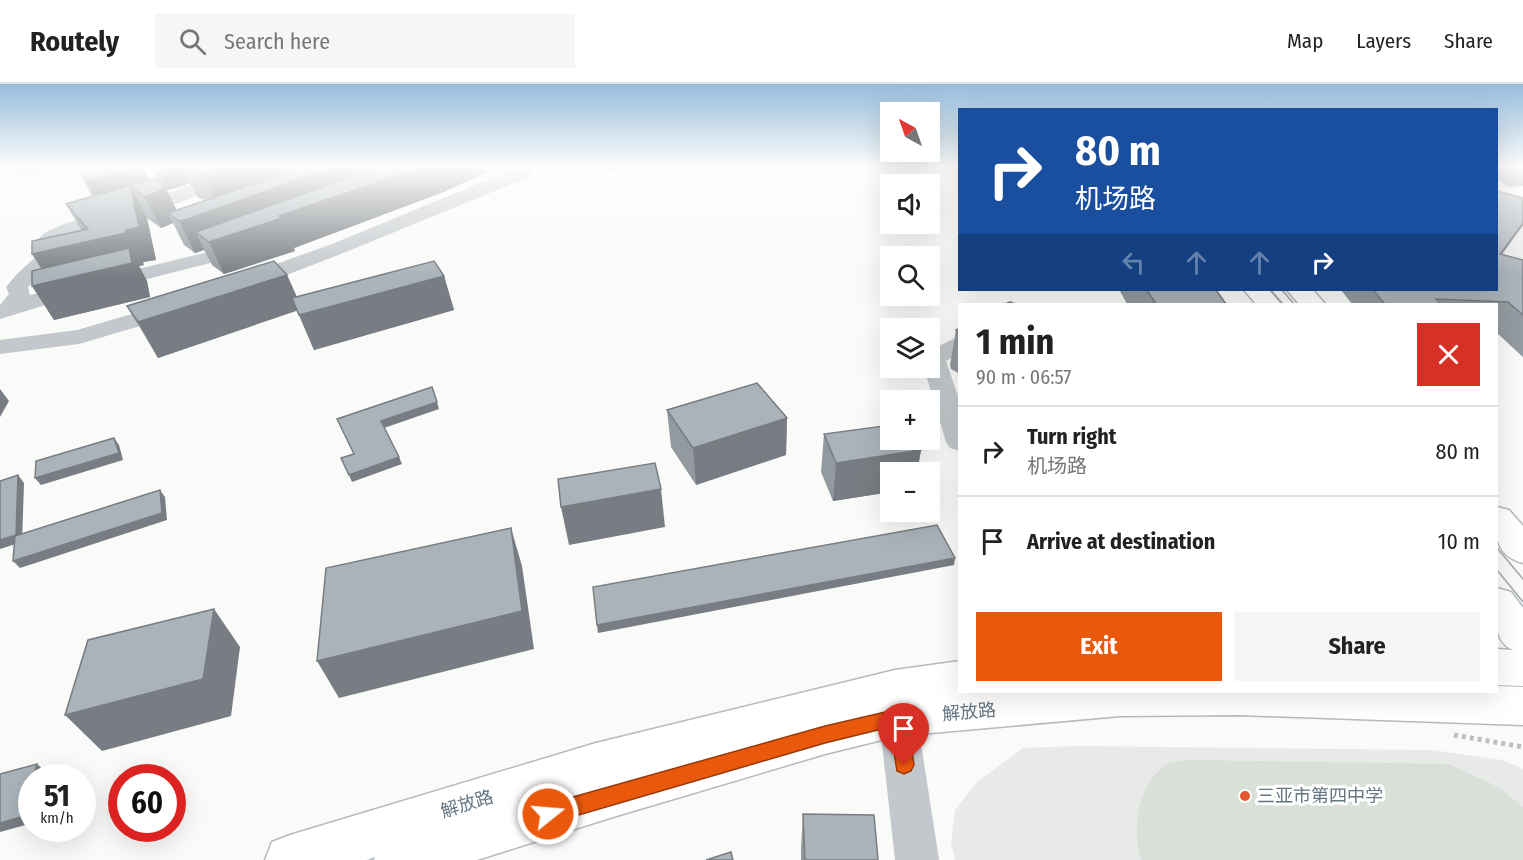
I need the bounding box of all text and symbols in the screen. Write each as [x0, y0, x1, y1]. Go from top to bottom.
search box [155, 14, 575, 68]
text: Routely [30, 25, 119, 58]
icon: search [176, 25, 209, 58]
text: Search here [224, 28, 330, 55]
text: Map [1287, 28, 1323, 54]
text: Layers [1356, 28, 1411, 54]
text: Share [1444, 28, 1493, 54]
north arrow [880, 102, 940, 162]
map controls [880, 102, 940, 522]
text: 80 m [1075, 126, 1161, 176]
icon: right [976, 132, 1054, 210]
button: sound [880, 174, 940, 234]
text: 机场路 [1075, 183, 1156, 215]
button: search [880, 246, 940, 306]
icon: left [1117, 246, 1150, 279]
icon: ahead [1180, 246, 1213, 279]
icon: ahead [1243, 246, 1276, 279]
icon: right [1306, 246, 1339, 279]
button: layers [880, 318, 940, 378]
text: 1 min [976, 320, 1054, 364]
button: close [1417, 323, 1480, 386]
text: 90 m · 06:57 [976, 365, 1071, 389]
button: + [880, 390, 940, 450]
text: Turn right [1027, 423, 1116, 450]
icon: right [976, 435, 1009, 468]
text: 80 m [1435, 438, 1480, 465]
text: 机场路 [1027, 454, 1087, 478]
button: − [880, 462, 940, 522]
icon: arrive [976, 525, 1009, 558]
text: Arrive at destination [1027, 528, 1215, 555]
text: 10 m [1438, 528, 1480, 555]
button: Exit [976, 612, 1222, 681]
button: Share [1234, 612, 1480, 681]
street label: 解放路 [941, 699, 997, 725]
pin [878, 703, 929, 765]
icon: arrive [887, 712, 920, 745]
speed limit sign: 60 [108, 764, 186, 842]
text: 51 [44, 778, 70, 814]
position arrow [516, 782, 580, 846]
place label: 三亚市第四中学 [1257, 785, 1383, 807]
street label: 解放路 [438, 786, 496, 822]
marker: 三亚市第四中学 [1238, 789, 1252, 803]
text: km/h [40, 809, 74, 827]

